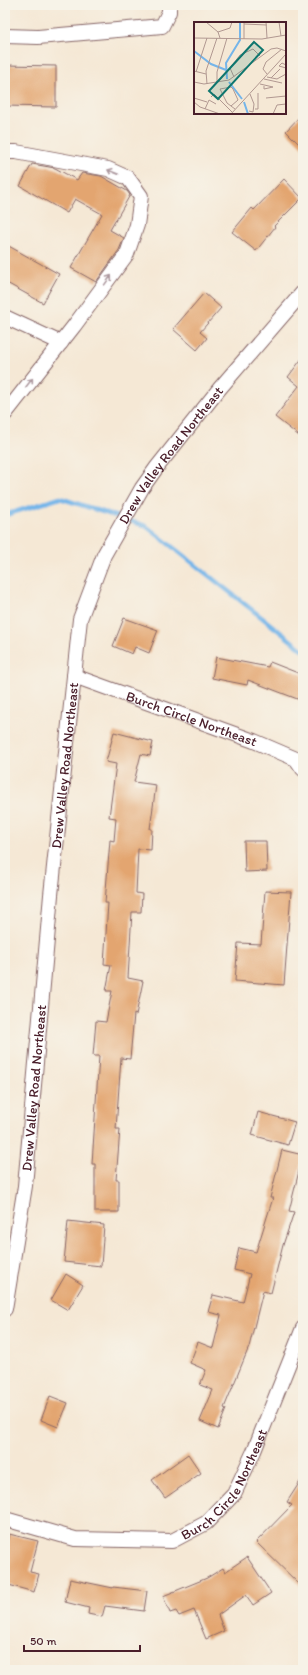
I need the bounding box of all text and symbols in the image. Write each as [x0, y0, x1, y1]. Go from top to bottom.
inset map [194, 22, 286, 114]
one-way arrow [108, 167, 120, 175]
one-way arrow [104, 274, 112, 285]
one-way arrow [25, 378, 33, 389]
street label: Drew Valley Road Northeast [115, 383, 227, 527]
street label: Drew Valley Road Northeast [48, 682, 82, 849]
street label: Burch Circle Northeast [124, 687, 260, 750]
street label: Drew Valley Road Northeast [18, 1004, 50, 1172]
street label: Burch Circle Northeast [178, 1427, 271, 1544]
scale bar [24, 1627, 140, 1653]
text: 50 m [30, 1634, 56, 1648]

